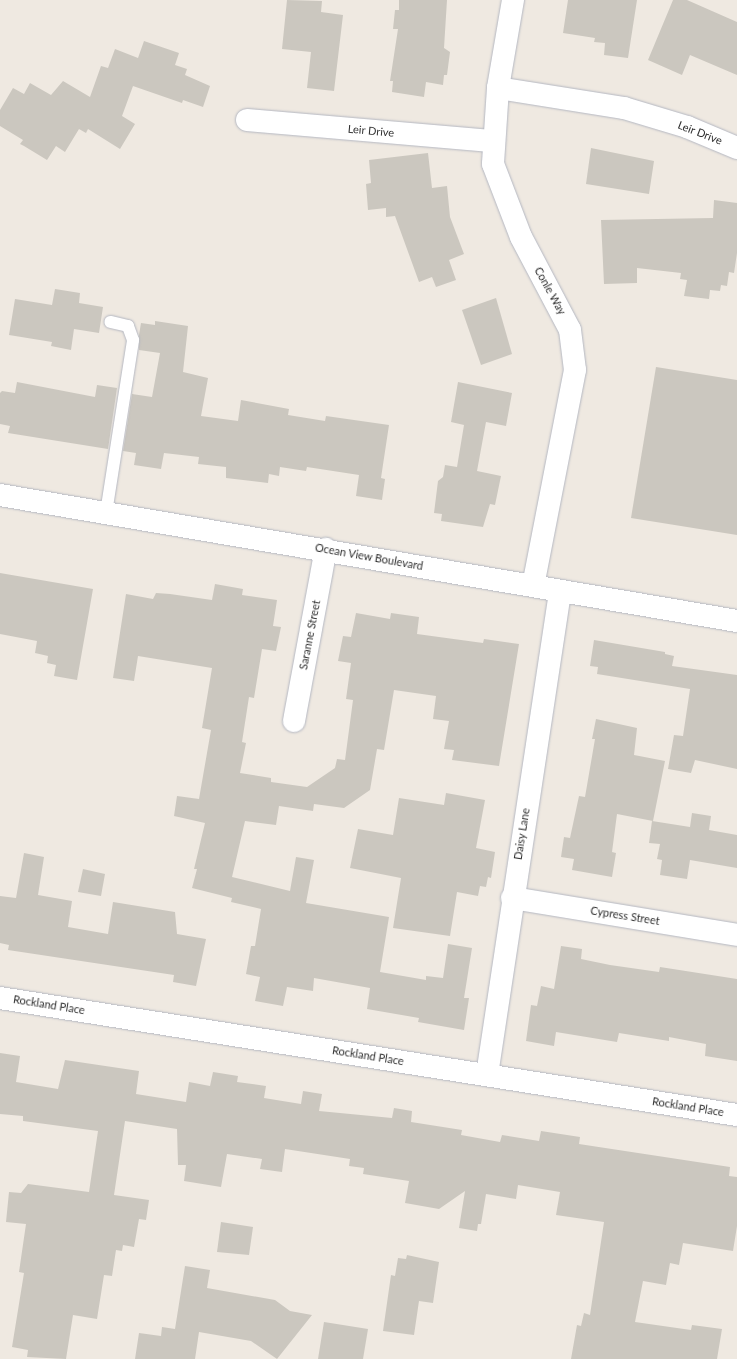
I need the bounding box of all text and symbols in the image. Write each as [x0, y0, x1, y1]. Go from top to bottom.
street label: Leir Drive [676, 118, 724, 148]
street label: Leir Drive [347, 122, 395, 140]
street label: Conle Way [531, 265, 569, 317]
street label: Ocean View Boulevard [314, 541, 424, 573]
street label: Saranne Street [297, 599, 323, 671]
street label: Daisy Lane [511, 807, 533, 861]
street label: Cypress Street [589, 904, 661, 928]
street label: Rockland Place [12, 993, 86, 1017]
street label: Rockland Place [331, 1044, 405, 1068]
street label: Rockland Place [651, 1095, 725, 1119]

